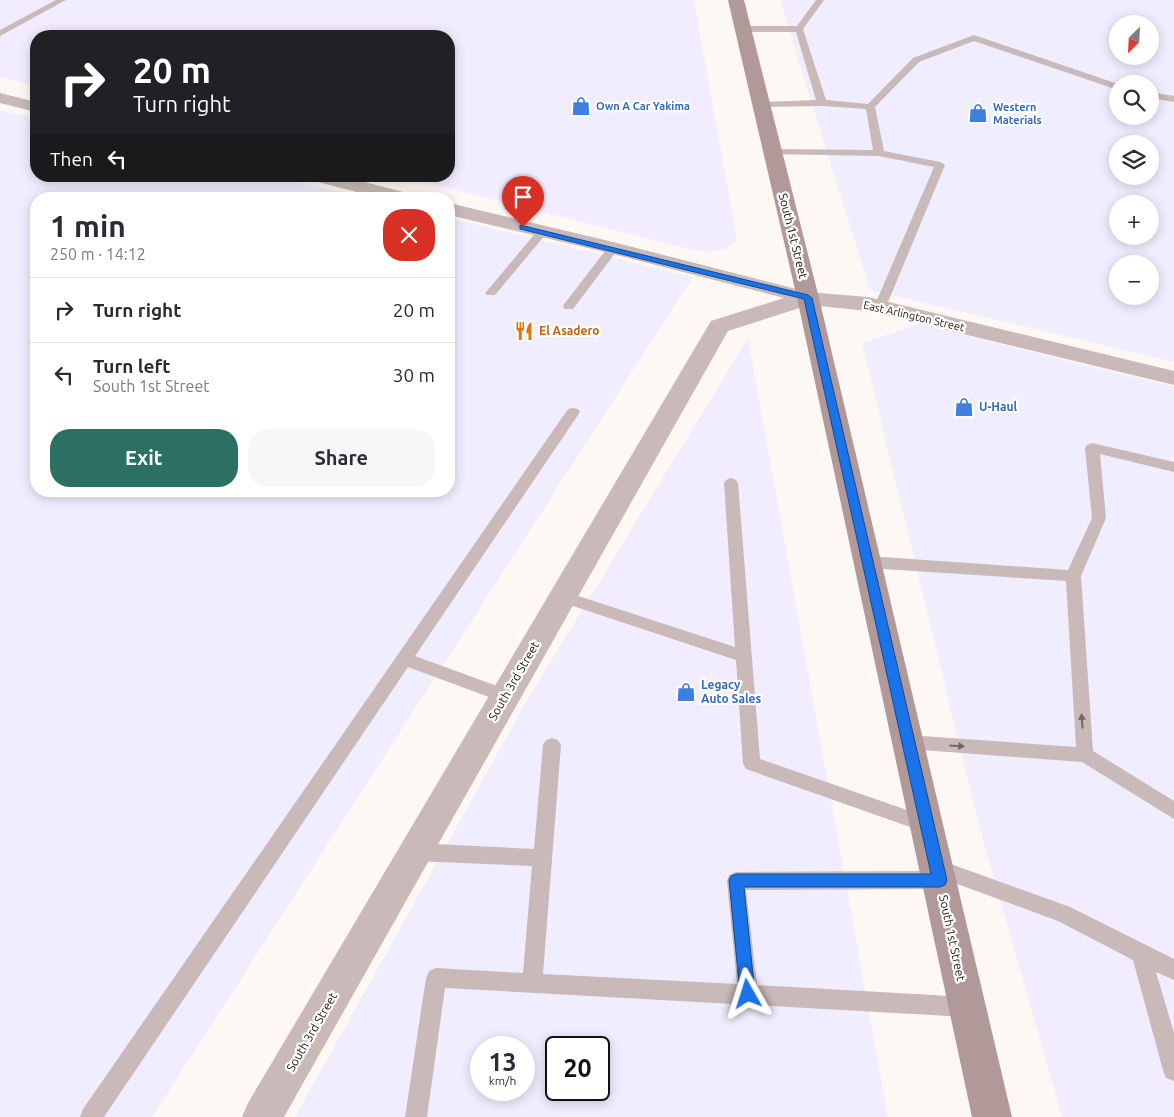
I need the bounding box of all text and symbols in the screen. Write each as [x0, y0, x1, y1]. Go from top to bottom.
north arrow [1109, 15, 1159, 65]
map controls [1109, 15, 1159, 305]
icon: right [50, 50, 115, 115]
text: 20 m [133, 50, 211, 90]
button: search [1109, 75, 1159, 125]
text: Turn right [133, 91, 231, 116]
shop icon: Own A Car Yakima [570, 95, 592, 117]
place label: Own A Car Yakima [596, 100, 690, 112]
place label: Western Materials [993, 101, 1042, 126]
shop icon: Western Materials [967, 102, 989, 124]
button: layers [1109, 135, 1159, 185]
icon: left [103, 145, 131, 173]
text: Then [50, 148, 93, 170]
pin [502, 176, 544, 227]
icon: arrive [509, 183, 537, 211]
street label: South 1st Street [777, 192, 810, 280]
button: + [1109, 195, 1159, 245]
text: 1 min [50, 209, 126, 243]
button: close [383, 209, 435, 261]
text: 250 m · 14:12 [50, 245, 146, 263]
button: − [1109, 255, 1159, 305]
icon: right [50, 296, 78, 324]
text: Turn right [93, 299, 181, 321]
text: 20 m [393, 299, 435, 321]
street label: East Arlington Street [862, 299, 966, 334]
restaurant icon: El Asadero [513, 320, 535, 342]
place label: El Asadero [539, 324, 600, 337]
text: Turn left [93, 355, 171, 377]
icon: left [50, 361, 78, 389]
text: 30 m [393, 364, 435, 386]
text: South 1st Street [93, 377, 210, 395]
shop icon: U-Haul [953, 396, 975, 418]
place label: U-Haul [979, 400, 1018, 413]
button: Exit [50, 429, 238, 487]
button: Share [248, 429, 435, 487]
street label: South 3rd Street [486, 639, 542, 723]
place label: Legacy Auto Sales [701, 678, 762, 705]
shop icon: Legacy Auto Sales [675, 681, 697, 703]
one-way arrow [1078, 713, 1086, 729]
one-way arrow [949, 742, 965, 750]
street label: South 1st Street [937, 894, 968, 982]
position arrow [721, 967, 773, 1019]
street label: South 3rd Street [284, 990, 340, 1074]
speed limit sign: 20 [545, 1036, 610, 1101]
text: 13 [488, 1048, 517, 1076]
text: km/h [489, 1074, 516, 1087]

